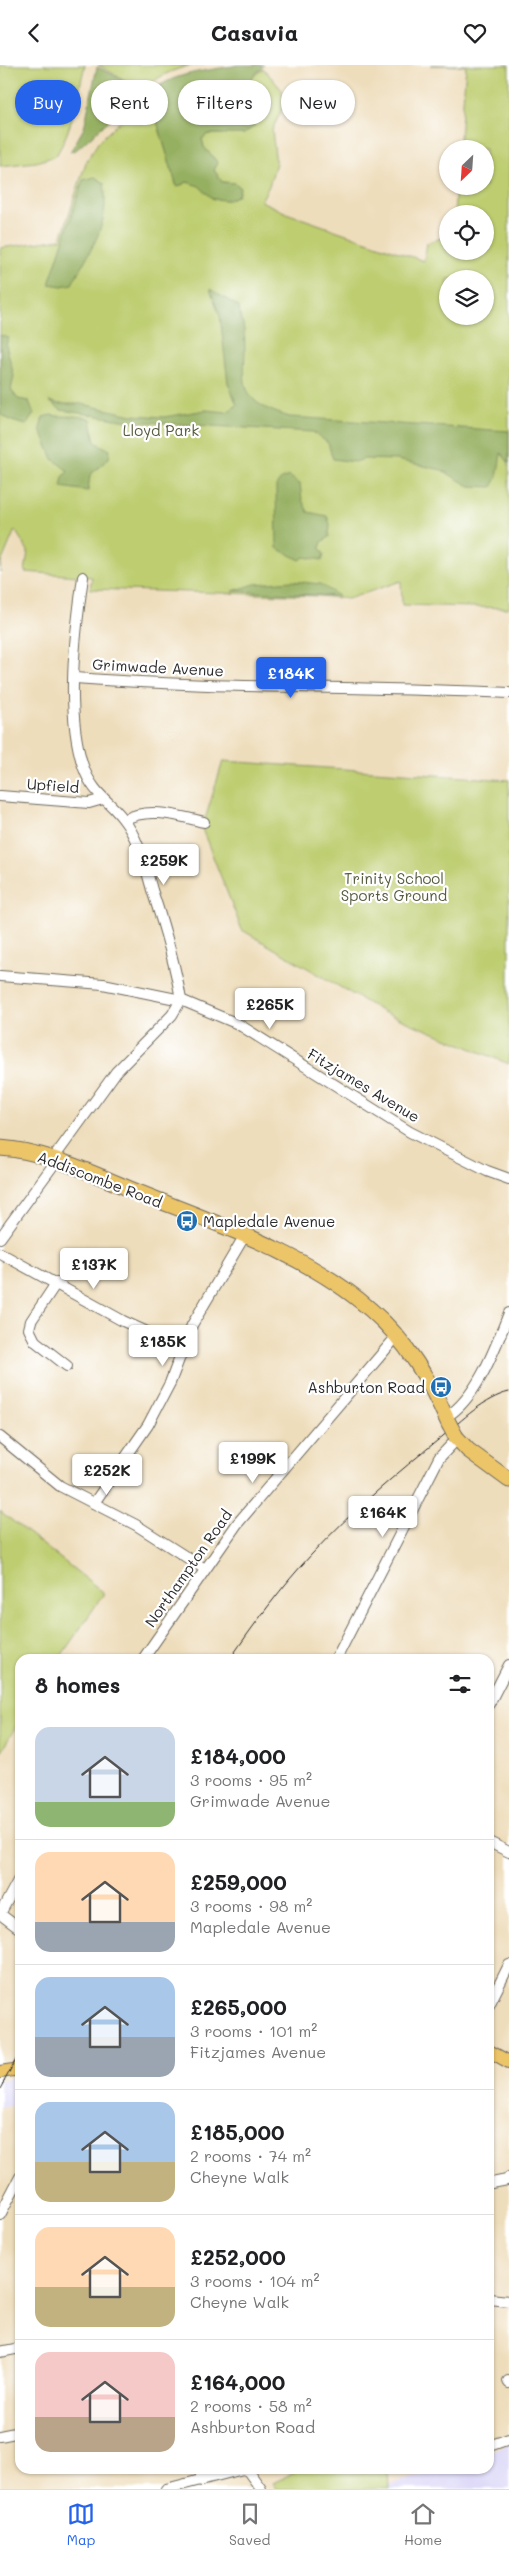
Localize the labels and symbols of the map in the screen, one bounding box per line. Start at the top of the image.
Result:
north arrow [439,140,494,195]
park label: Lloyd Park [123,420,199,440]
street label: Grimwade Avenue [92,654,224,680]
pin: £184K [256,657,326,699]
street label: Upfield [26,773,80,797]
pin: £259K [129,843,199,886]
park label: Trinity School Sports Ground [341,868,447,905]
pin: £265K [235,987,305,1030]
street label: Fitzjames Avenue [304,1044,424,1126]
street label: Addiscombe Road [35,1146,165,1212]
bus stop icon: Mapledale Avenue [175,1209,199,1233]
place label: Mapledale Avenue [203,1211,335,1231]
pin: £137K [59,1247,129,1290]
pin: £185K [128,1325,198,1367]
bus stop icon: Ashburton Road [429,1375,453,1399]
place label: Ashburton Road [308,1377,425,1397]
pin: £199K [218,1441,288,1484]
pin: £252K [72,1453,142,1496]
pin: £164K [348,1495,418,1538]
street label: Northampton Road [140,1505,236,1631]

